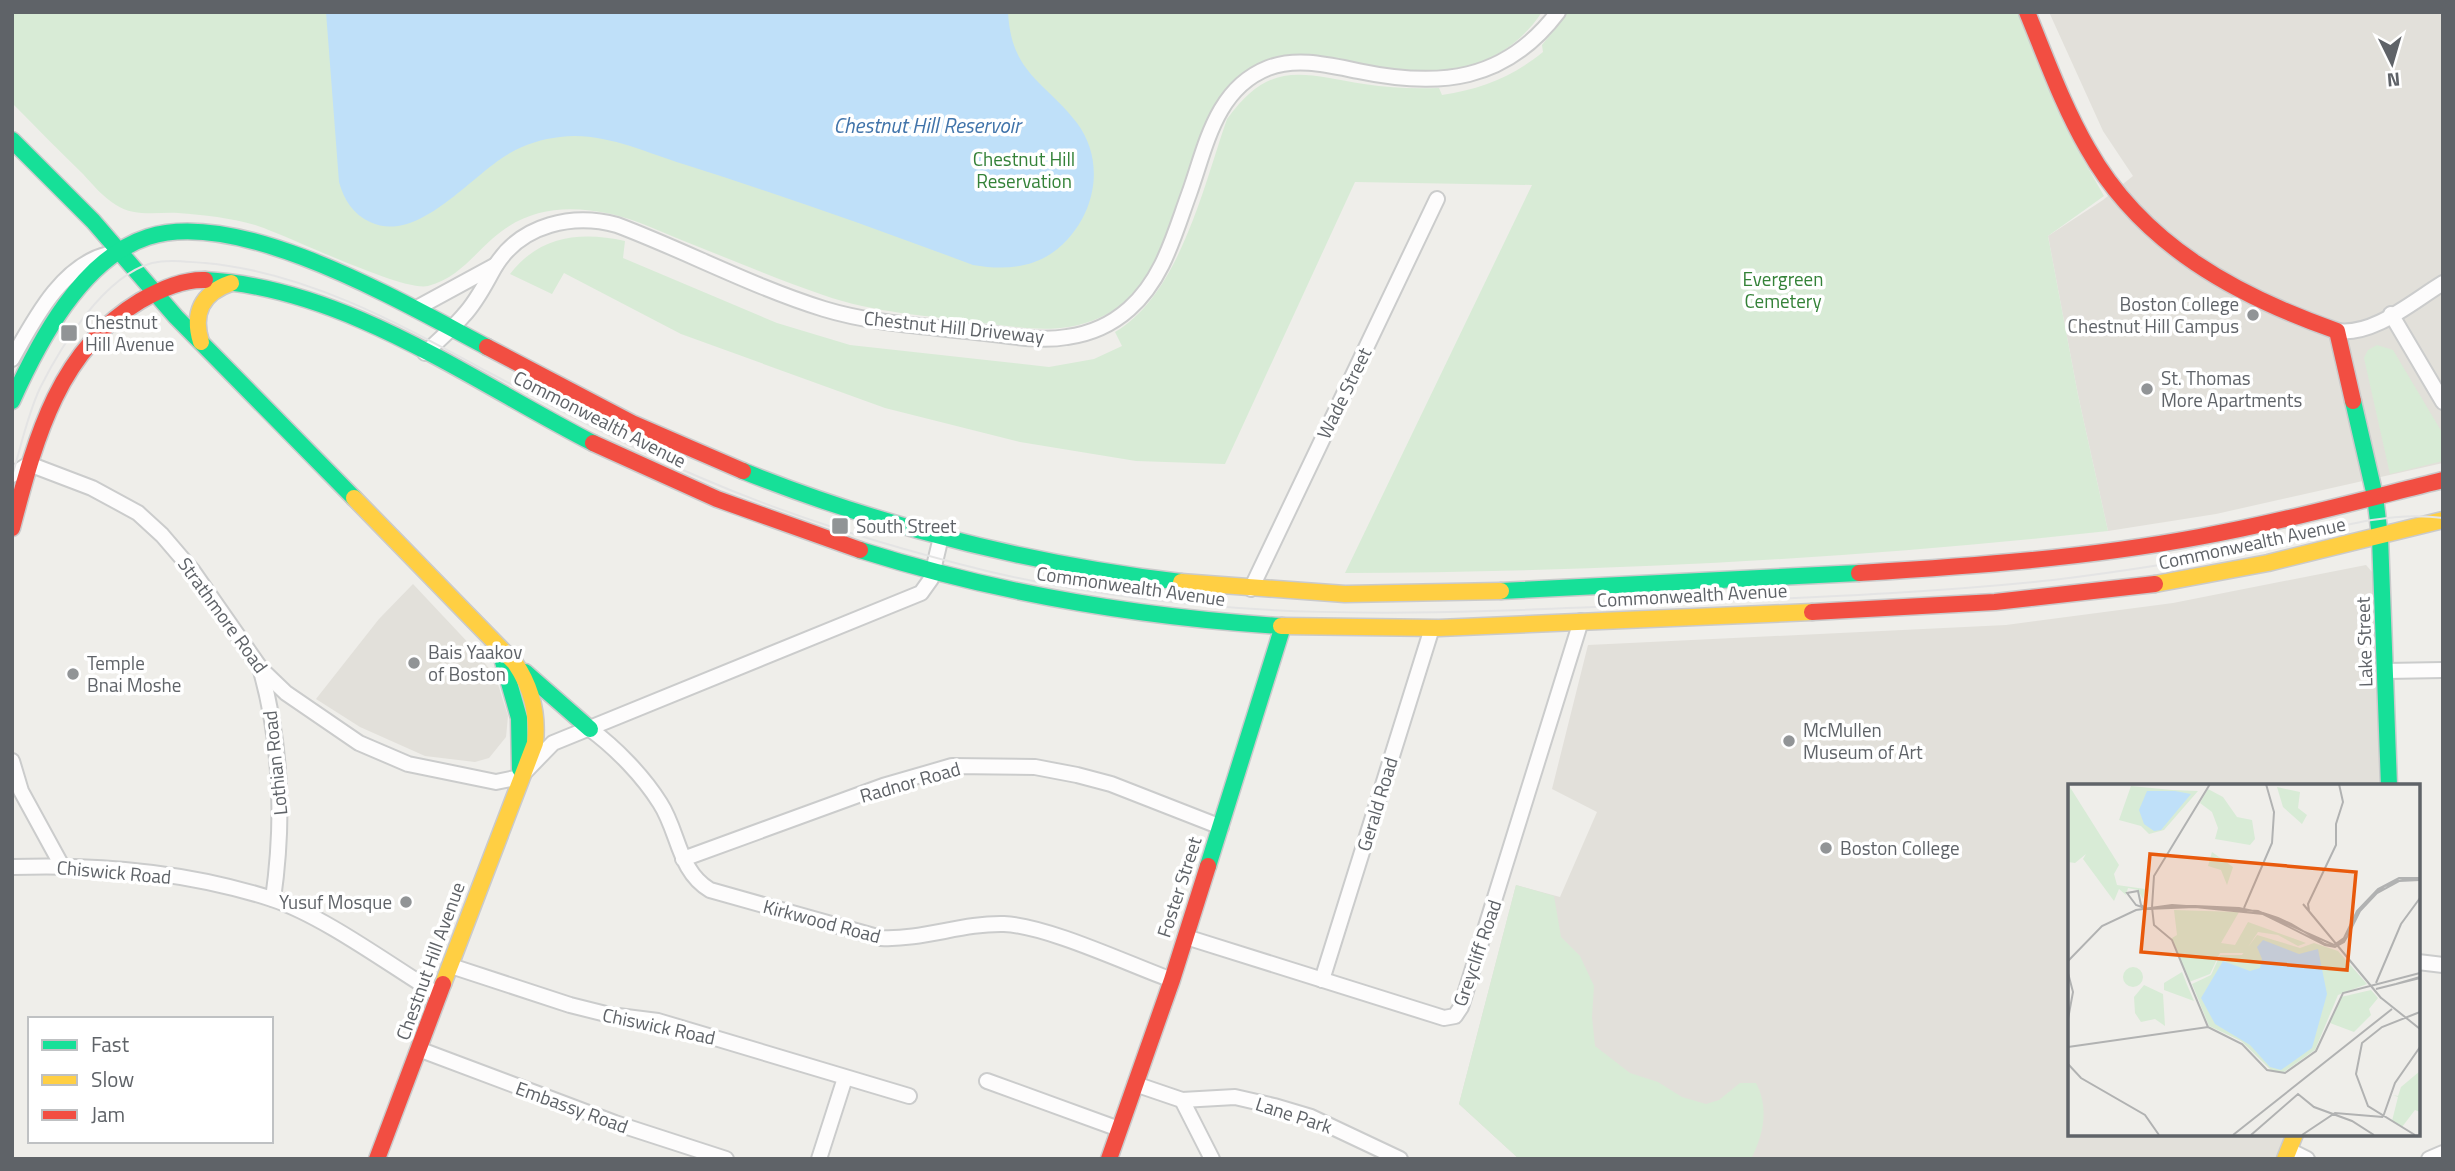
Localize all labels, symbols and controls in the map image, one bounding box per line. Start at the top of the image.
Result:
north arrow [2357,28,2427,98]
text: N [2386,65,2401,95]
water label: Chestnut Hill Reservoir [833,109,1023,141]
park label: Chestnut Hill Reservation [973,144,1075,195]
park label: Evergreen Cemetery [1743,264,1823,315]
place label: Boston College Chestnut Hill Campus [2068,289,2239,340]
street label: Chestnut Hill Driveway [862,303,1046,350]
place label: Chestnut Hill Avenue [85,307,174,358]
marker: Boston College Chestnut Hill Campus [2245,307,2261,323]
marker: Chestnut Hill Avenue [59,323,79,343]
street label: Wade Street [1309,342,1378,444]
street label: Commonwealth Avenue [509,362,692,475]
place label: St. Thomas More Apartments [2161,363,2302,414]
marker: St. Thomas More Apartments [2139,381,2155,397]
street label: Commonwealth Avenue [2156,509,2348,576]
place label: South Street [856,511,957,540]
marker: South Street [830,516,850,536]
street label: Strathmore Road [171,551,275,679]
street label: Commonwealth Avenue [1035,558,1227,613]
street label: Commonwealth Avenue [1596,575,1788,614]
street label: Lake Street [2347,596,2380,688]
place label: Bais Yaakov of Boston [428,637,522,688]
place label: Temple Bnai Moshe [87,648,181,699]
marker: Bais Yaakov of Boston [406,655,422,671]
marker: Temple Bnai Moshe [65,666,81,682]
street label: Lothian Road [255,709,294,817]
place label: McMullen Museum of Art [1803,715,1923,766]
marker: McMullen Museum of Art [1781,733,1797,749]
street label: Radnor Road [856,753,964,810]
street label: Gerald Road [1348,753,1405,855]
inset map [2068,784,2420,1136]
street label: Foster Street [1149,832,1209,941]
place label: Boston College [1840,833,1960,862]
marker: Boston College [1818,840,1834,856]
street label: Chiswick Road [56,852,172,891]
street label: Chestnut Hill Avenue [387,878,472,1044]
place label: Yusuf Mosque [279,887,392,916]
street label: Kirkwood Road [760,891,884,950]
marker: Yusuf Mosque [398,894,414,910]
street label: Greycliff Road [1445,896,1508,1010]
street label: Chiswick Road [600,999,718,1052]
legend [28,1017,273,1143]
text: Fast [91,1028,130,1060]
text: Slow [91,1063,134,1095]
street label: Embassy Road [512,1073,633,1140]
street label: Lane Park [1252,1089,1336,1141]
text: Jam [91,1098,125,1130]

